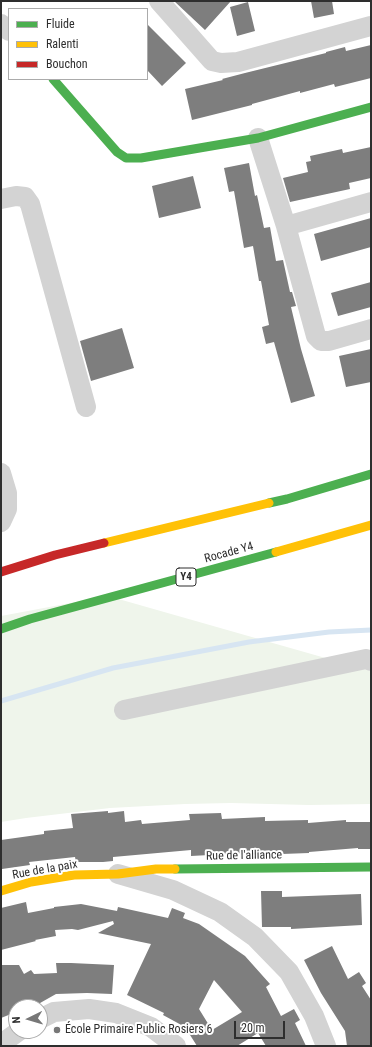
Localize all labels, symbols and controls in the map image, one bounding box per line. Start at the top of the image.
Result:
legend [8,8,148,80]
text: Fluide [46,17,75,31]
text: Ralenti [46,37,79,51]
text: Bouchon [46,57,88,71]
street label: Rocade Y4 [203,540,255,566]
road number: Y4 [176,568,196,586]
street label: Rue de l'alliance [206,848,282,864]
street label: Rue de la paix [11,857,79,883]
north arrow [8,999,48,1039]
scale bar [236,1013,287,1039]
text: N [10,1016,23,1024]
text: 20 m [241,1021,265,1035]
place label: École Primaire Public Rosiers 6 [65,1023,212,1037]
marker: École Primaire Public Rosiers 6 [52,1025,62,1035]

